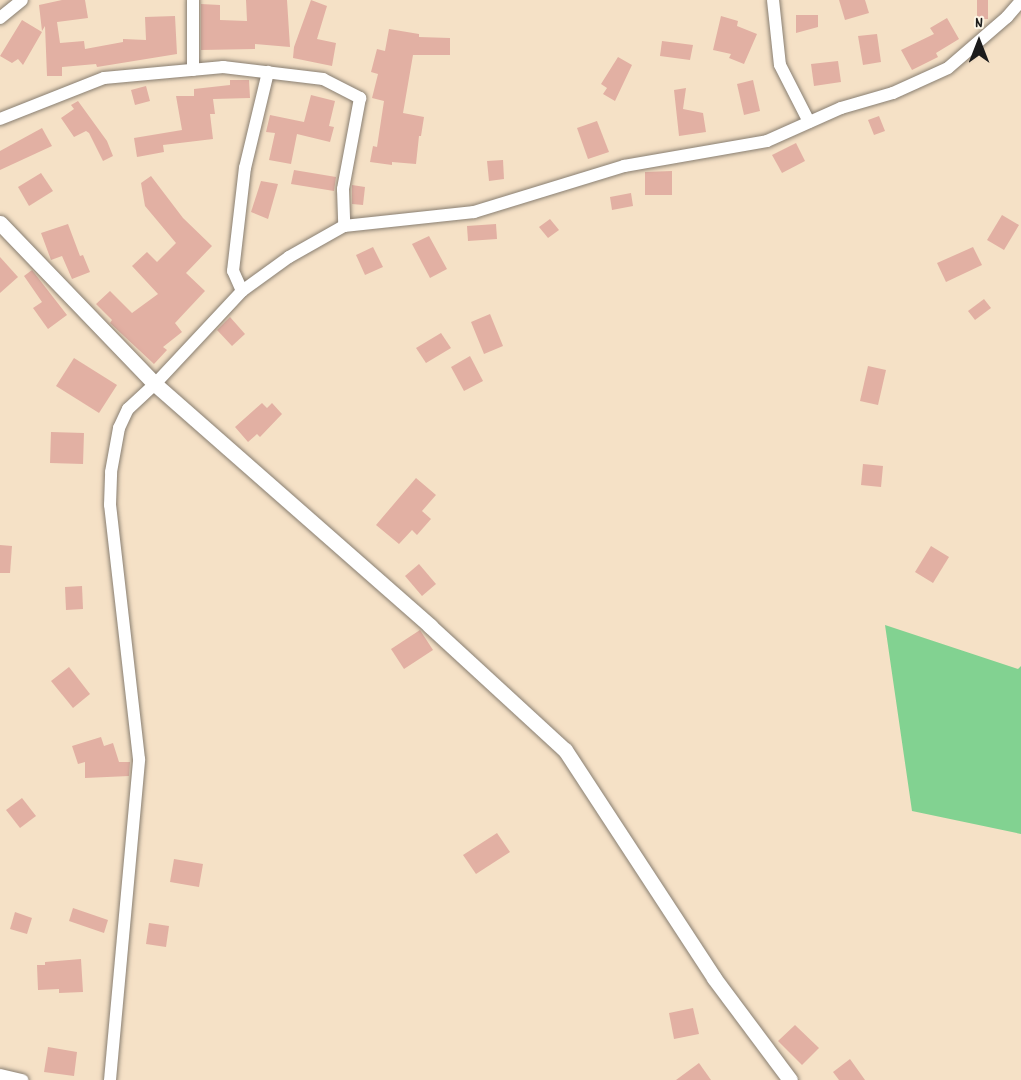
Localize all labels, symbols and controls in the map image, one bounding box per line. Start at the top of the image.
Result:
north arrow [949,12,1009,72]
text: N [975,12,983,35]

